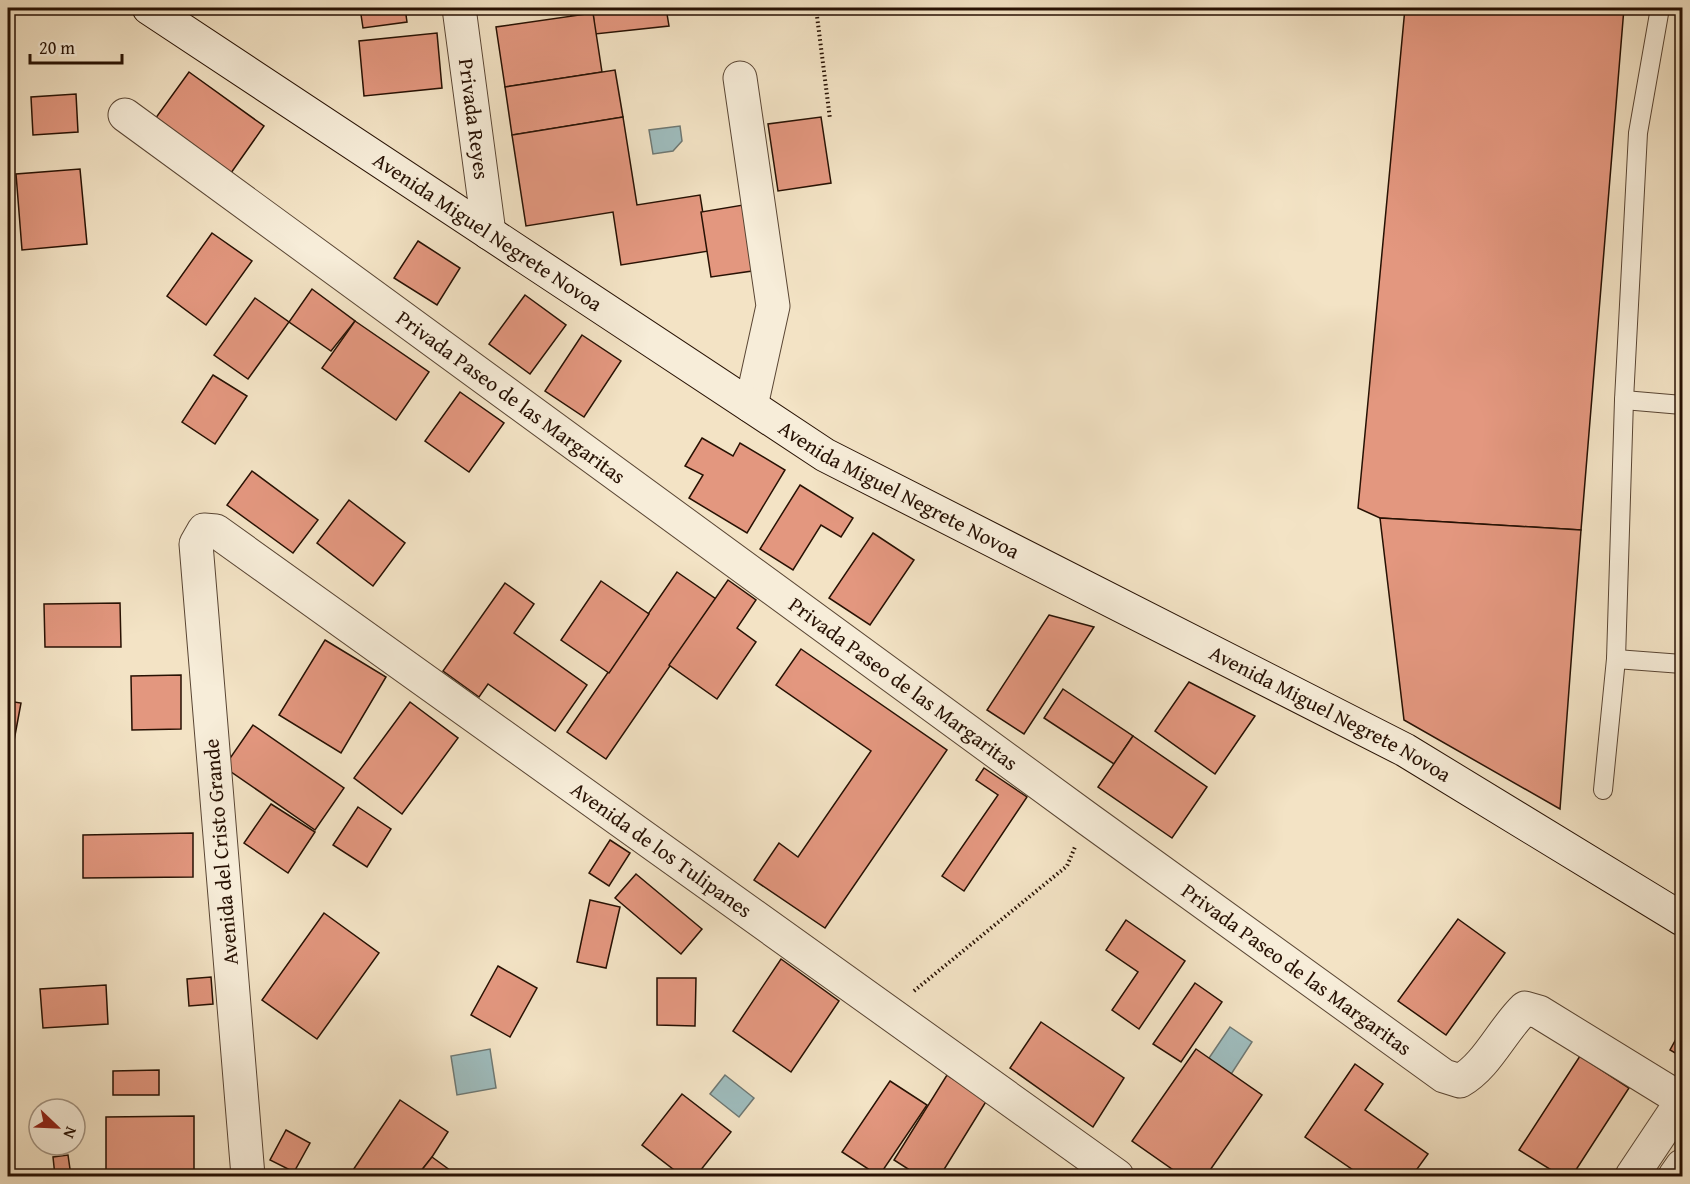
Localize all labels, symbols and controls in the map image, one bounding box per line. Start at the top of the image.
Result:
scale bar [30,27,122,65]
text: 20 m [39,34,75,61]
street label: Privada Reyes [451,57,498,181]
street label: Avenida Miguel Negrete Novoa [367,144,609,319]
street label: Privada Paseo de las Margaritas [390,302,632,491]
street label: Avenida Miguel Negrete Novoa [772,412,1025,566]
street label: Privada Paseo de las Margaritas [782,589,1025,778]
street label: Avenida Miguel Negrete Novoa [1204,637,1457,790]
street label: Avenida del Cristo Grande [195,737,246,967]
street label: Avenida de los Tulipanes [565,774,759,925]
street label: Privada Paseo de las Margaritas [1175,875,1418,1063]
north arrow [27,1097,87,1157]
text: N [58,1123,84,1143]

